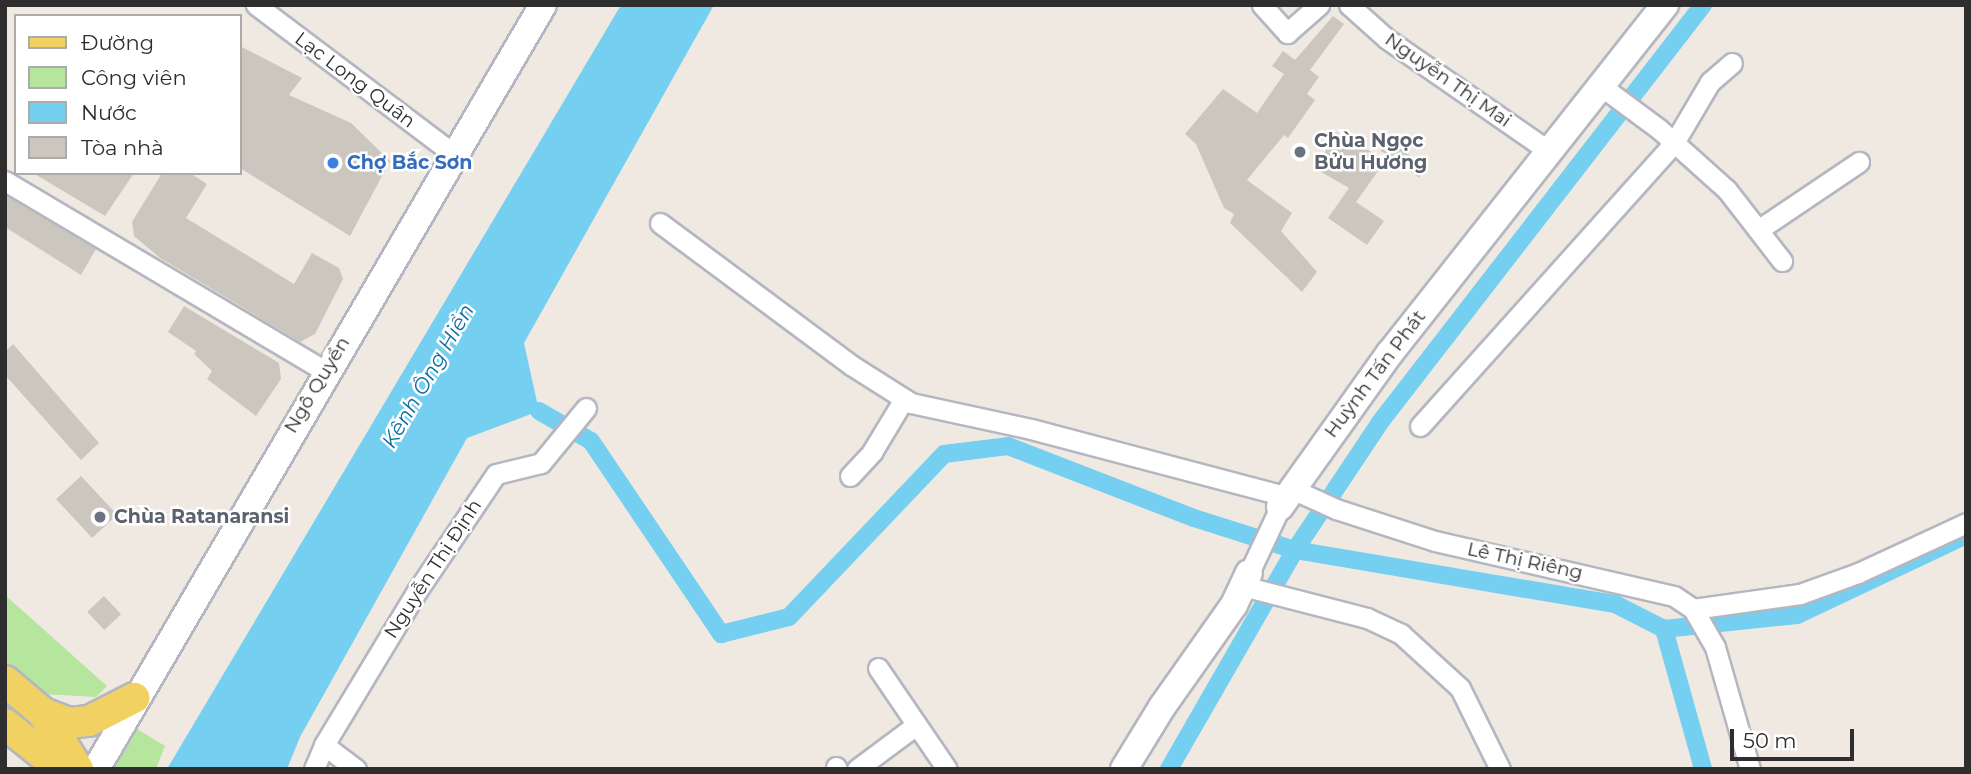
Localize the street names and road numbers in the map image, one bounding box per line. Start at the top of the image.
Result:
street label: Lạc Long Quân [290,27,420,133]
street label: Nguyễn Thị Mai [1381,28,1515,132]
street label: Huỳnh Tấn Phát [1320,306,1430,442]
street label: Ngô Quyền [279,333,355,437]
street label: Nguyễn Thị Định [380,495,486,643]
street label: Lê Thị Riêng [1465,538,1585,584]

